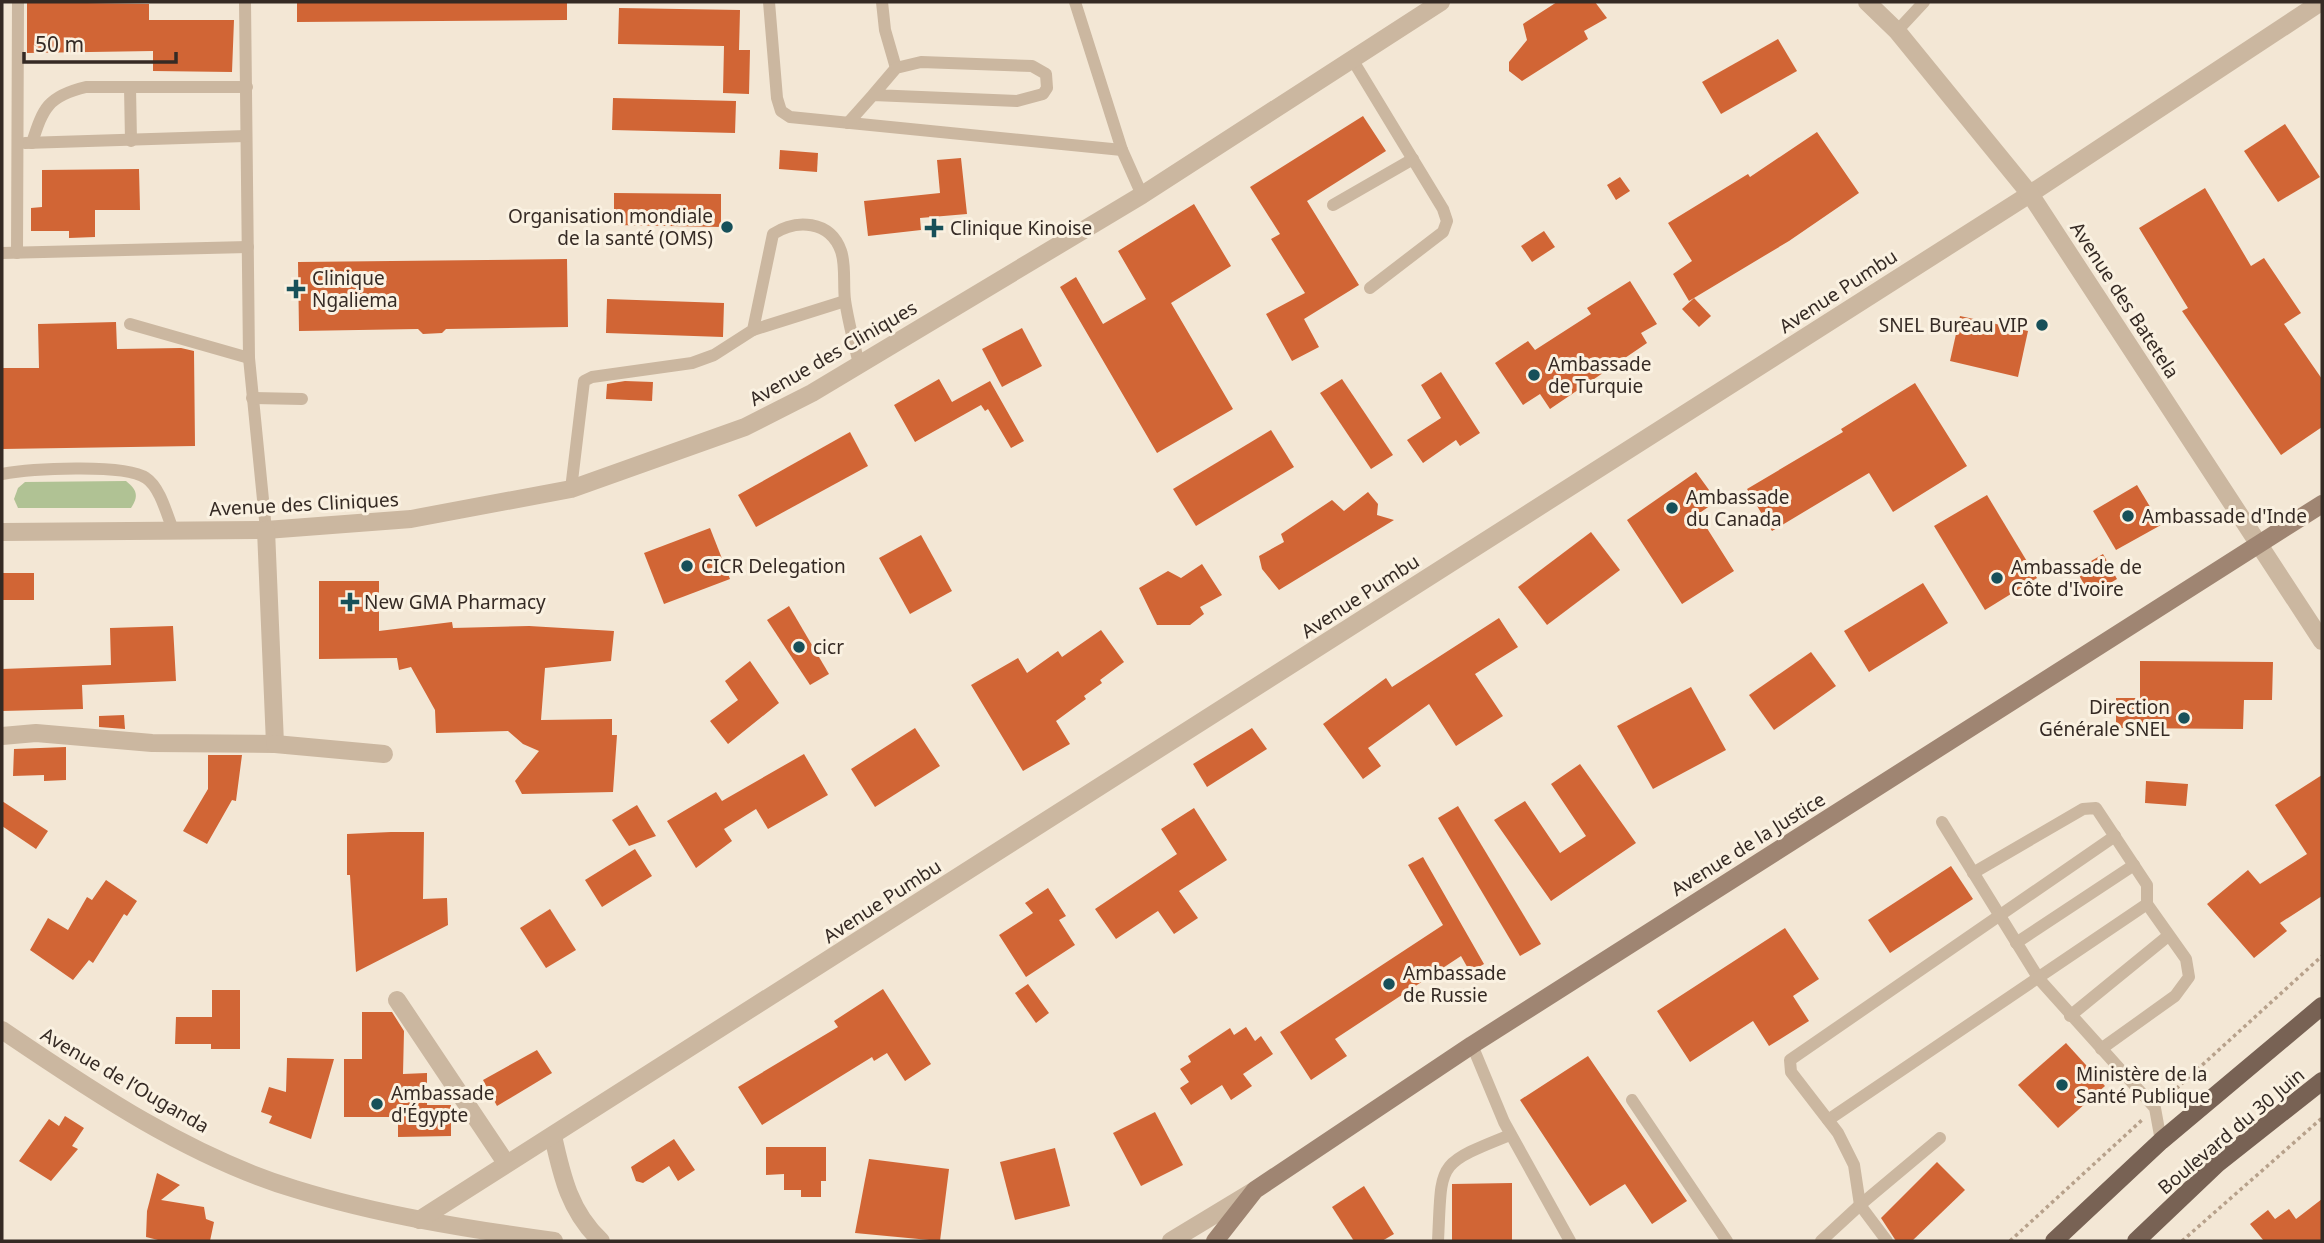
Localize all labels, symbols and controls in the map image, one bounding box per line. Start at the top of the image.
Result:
scale bar [24,21,177,65]
text: 50 m [35,30,84,58]
place label: Organisation mondiale de la santé (OMS) [508,203,713,251]
place label: Clinique Kinoise [950,215,1092,241]
street label: Avenue des Batetela [2065,217,2185,383]
marker: Clinique Kinoise [924,218,944,238]
marker: Organisation mondiale de la santé (OMS) [719,219,735,235]
street label: Avenue Pumbu [1774,243,1902,339]
place label: Clinique Ngaliema [312,265,398,313]
marker: Clinique Ngaliema [286,279,306,299]
street label: Avenue des Cliniques [744,294,922,412]
place label: SNEL Bureau VIP [1879,312,2028,338]
marker: SNEL Bureau VIP [2034,317,2050,333]
place label: Ambassade de Turquie [1548,351,1652,399]
marker: Ambassade de Turquie [1526,367,1542,383]
place label: Ambassade du Canada [1686,484,1790,532]
street label: Avenue des Cliniques [209,486,399,522]
marker: Ambassade du Canada [1664,500,1680,516]
place label: Ambassade d'Inde [2142,503,2307,529]
marker: Ambassade d'Inde [2120,508,2136,524]
street label: Avenue Pumbu [1296,548,1424,644]
place label: CICR Delegation [701,553,846,579]
place label: Ambassade de Côte d'Ivoire [2011,554,2142,602]
marker: CICR Delegation [679,558,695,574]
marker: Ambassade de Côte d'Ivoire [1989,570,2005,586]
place label: New GMA Pharmacy [364,589,546,615]
marker: New GMA Pharmacy [342,594,358,610]
place label: cicr [813,634,844,660]
marker: cicr [791,639,807,655]
place label: Direction Générale SNEL [2039,694,2170,742]
marker: Direction Générale SNEL [2176,710,2192,726]
street label: Avenue de la Justice [1666,786,1830,902]
street label: Avenue Pumbu [818,853,946,949]
place label: Ambassade de Russie [1403,960,1507,1008]
marker: Ambassade de Russie [1381,976,1397,992]
street label: Avenue de l’Ouganda [36,1021,214,1139]
place label: Ministère de la Santé Publique [2076,1061,2210,1109]
street label: Boulevard du 30 Juin [2152,1062,2310,1200]
marker: Ministère de la Santé Publique [2054,1077,2070,1093]
place label: Ambassade d'Égypte [391,1080,495,1128]
marker: Ambassade d'Égypte [369,1096,385,1112]

